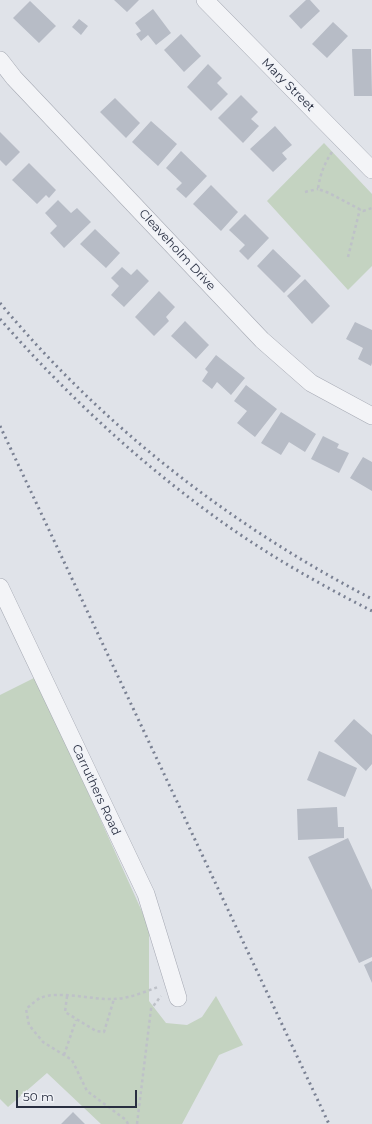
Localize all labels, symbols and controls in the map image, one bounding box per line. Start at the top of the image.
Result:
street label: Mary Street [258,55,318,115]
street label: Cleaveholm Drive [136,207,218,293]
street label: Carruthers Road [69,742,123,838]
scale bar [18,1082,139,1108]
text: 50 m [23,1089,54,1104]

